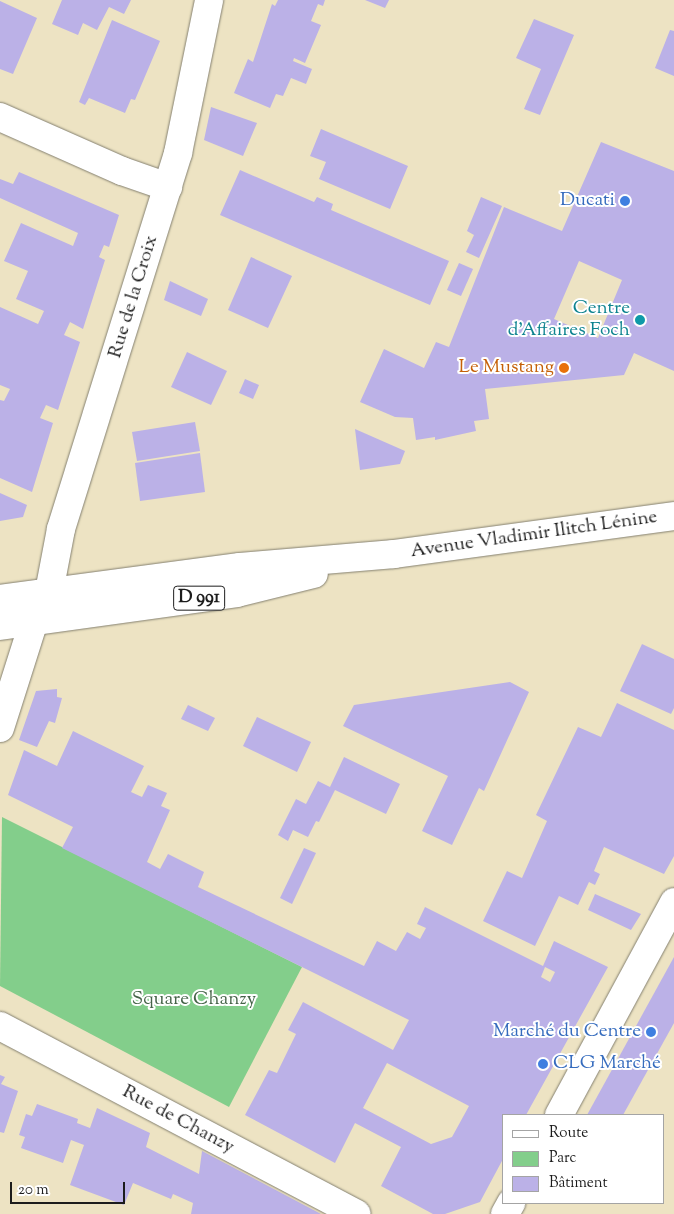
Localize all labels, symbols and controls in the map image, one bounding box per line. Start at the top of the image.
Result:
place label: Ducati [560,190,615,212]
marker: Ducati [619,195,631,207]
street label: Rue de la Croix [105,233,163,361]
place label: Centre d'Affaires Foch [508,298,630,342]
marker: Centre d'Affaires Foch [634,314,646,326]
place label: Le Mustang [458,357,554,379]
marker: Le Mustang [558,362,570,374]
street label: Avenue Vladimir Ilitch Lénine [409,506,659,564]
road number: D 991 [173,582,225,614]
park label: Square Chanzy [132,989,256,1011]
place label: Marché du Centre [493,1021,641,1043]
marker: Marché du Centre [645,1026,657,1038]
place label: CLG Marché [553,1053,661,1075]
marker: CLG Marché [537,1058,549,1070]
street label: Rue de Chanzy [118,1081,238,1159]
legend [502,1114,664,1204]
text: Route [549,1123,588,1144]
text: Parc [549,1148,576,1169]
scale bar [12,1172,128,1204]
text: Bâtiment [549,1173,608,1194]
text: 20 m [18,1180,49,1201]

